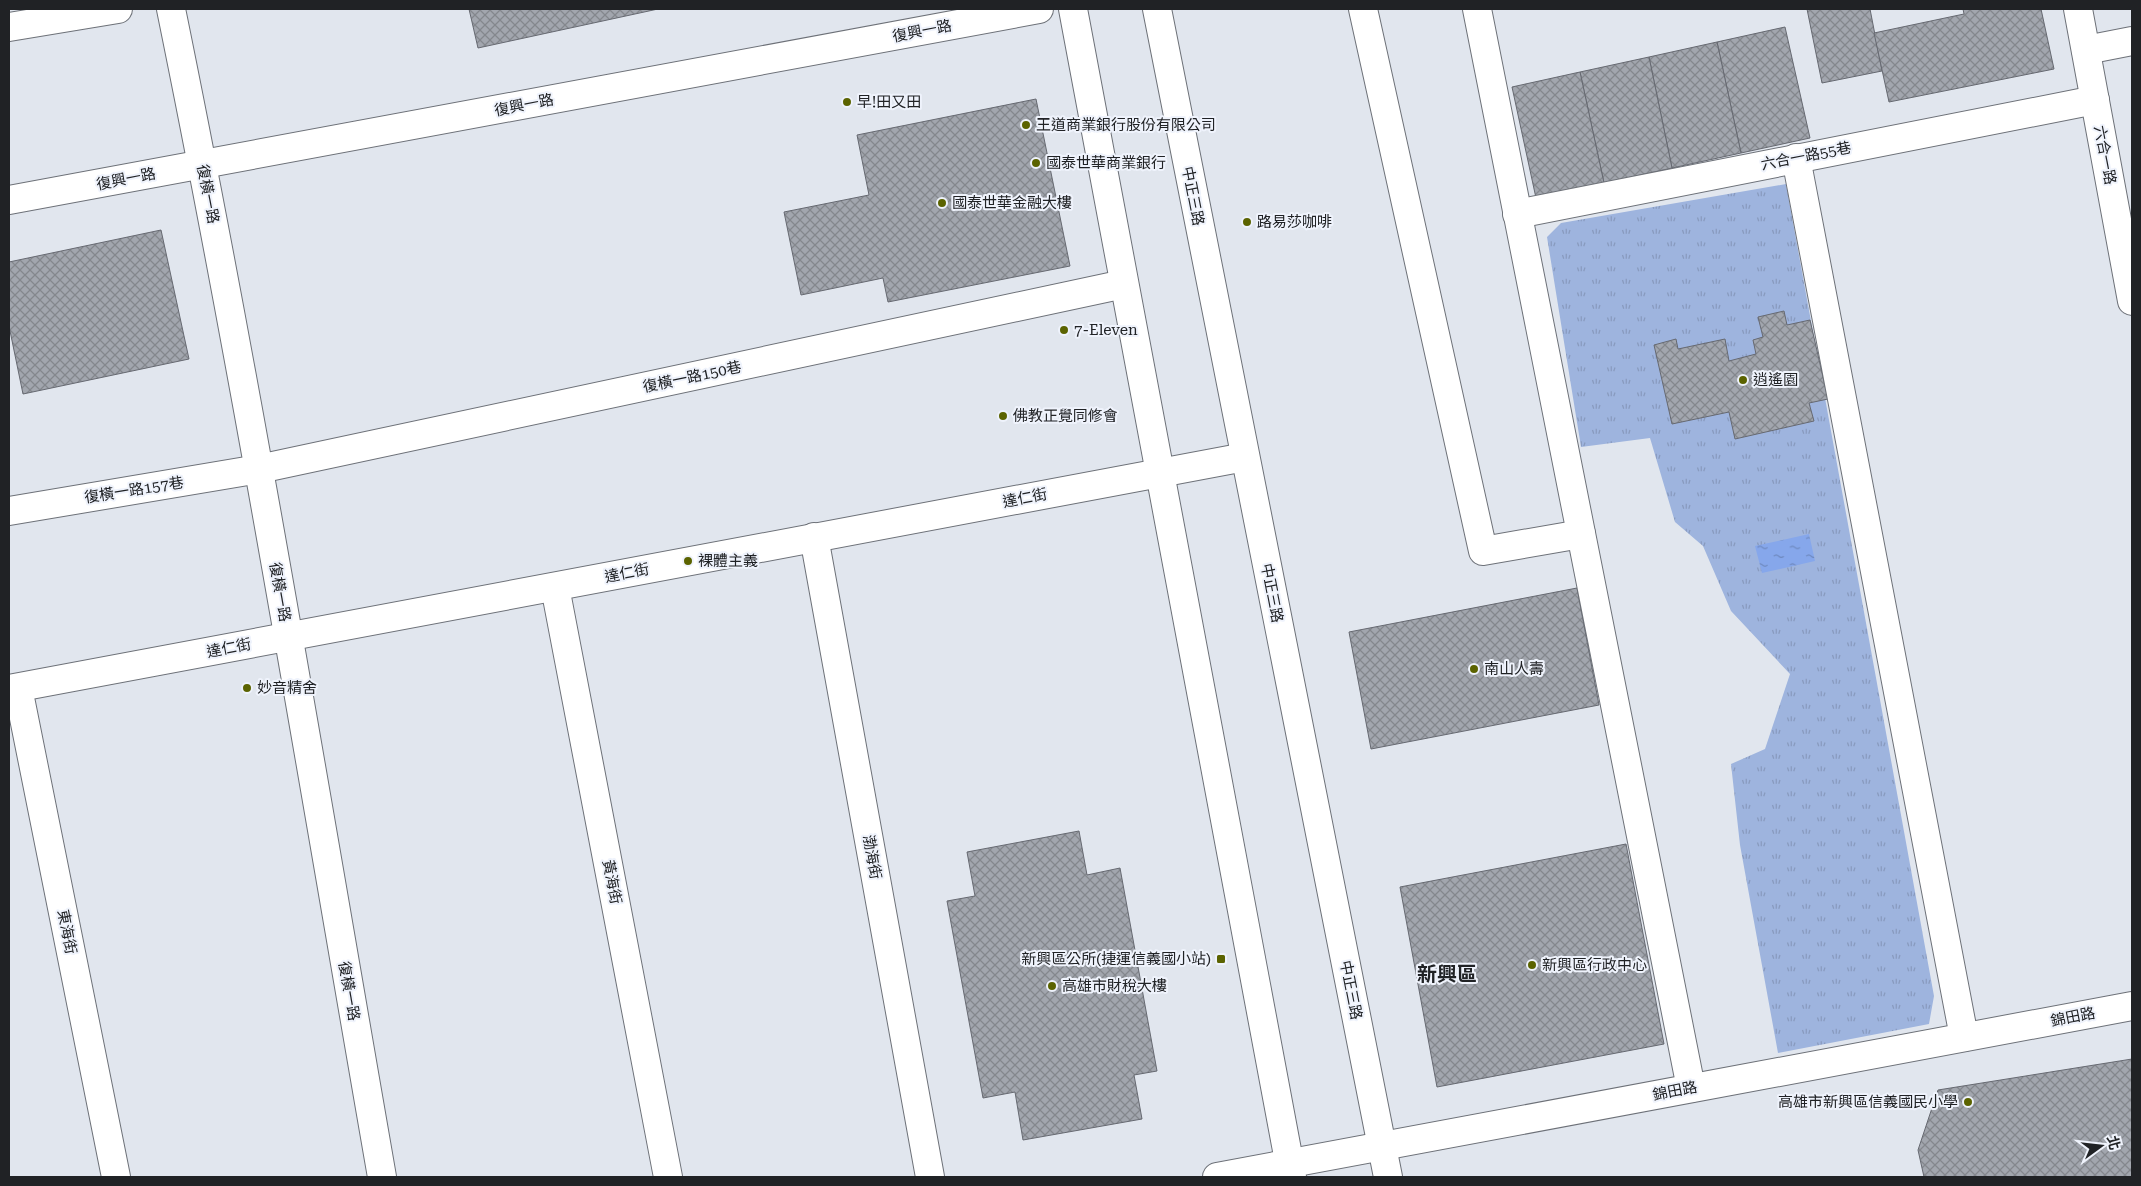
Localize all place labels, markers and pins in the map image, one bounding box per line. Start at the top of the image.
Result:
place label: 早!田又田 [857,93,921,111]
marker: 早!田又田 [841,96,853,108]
place label: 王道商業銀行股份有限公司 [1036,116,1216,134]
marker: 王道商業銀行股份有限公司 [1020,119,1032,131]
place label: 國泰世華商業銀行 [1046,154,1166,172]
marker: 國泰世華商業銀行 [1030,157,1042,169]
place label: 國泰世華金融大樓 [952,194,1072,212]
marker: 國泰世華金融大樓 [936,197,948,209]
place label: 路易莎咖啡 [1257,213,1332,231]
marker: 路易莎咖啡 [1241,216,1253,228]
place label: 7-Eleven [1074,321,1138,339]
marker: 7-Eleven [1058,324,1070,336]
place label: 逍遙園 [1753,371,1798,389]
marker: 逍遙園 [1737,374,1749,386]
place label: 佛教正覺同修會 [1013,407,1118,425]
marker: 佛教正覺同修會 [997,410,1009,422]
place label: 裸體主義 [698,552,758,570]
marker: 裸體主義 [682,555,694,567]
place label: 南山人壽 [1484,660,1544,678]
marker: 南山人壽 [1468,663,1480,675]
place label: 妙音精舍 [257,679,317,697]
marker: 妙音精舍 [241,682,253,694]
place label: 新興區公所(捷運信義國小站) [1021,950,1211,968]
marker: 新興區公所(捷運信義國小站) [1215,953,1227,965]
place label: 新興區行政中心 [1542,956,1647,974]
marker: 新興區行政中心 [1526,959,1538,971]
place label: 高雄市財稅大樓 [1062,977,1167,995]
marker: 高雄市財稅大樓 [1046,980,1058,992]
place label: 高雄市新興區信義國民小學 [1778,1093,1958,1111]
marker: 高雄市新興區信義國民小學 [1962,1096,1974,1108]

